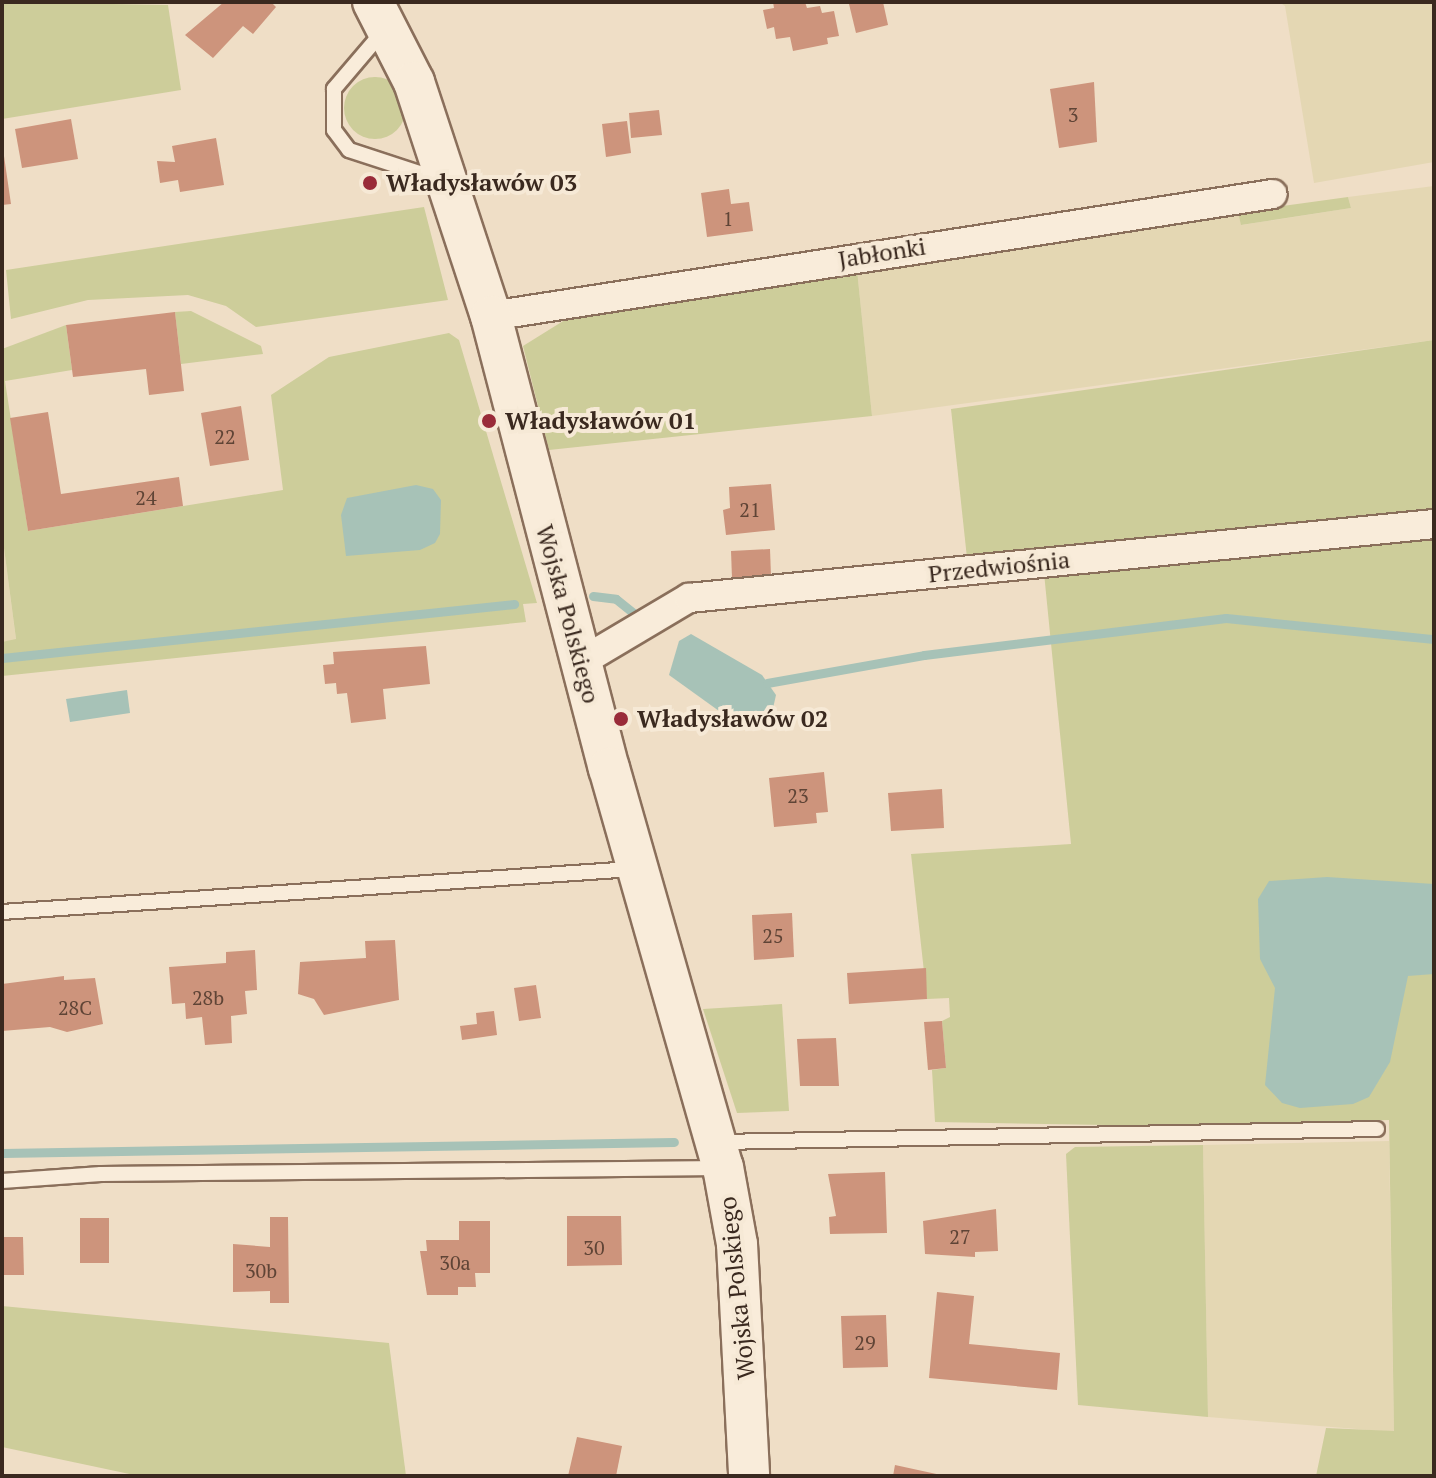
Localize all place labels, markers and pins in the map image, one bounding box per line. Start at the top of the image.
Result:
place label: Władysławów 03 [386,169,577,197]
marker: Władysławów 03 [361,174,379,192]
place label: Władysławów 01 [505,407,696,435]
marker: Władysławów 01 [480,412,498,430]
place label: Władysławów 02 [637,705,828,733]
marker: Władysławów 02 [612,710,630,728]

